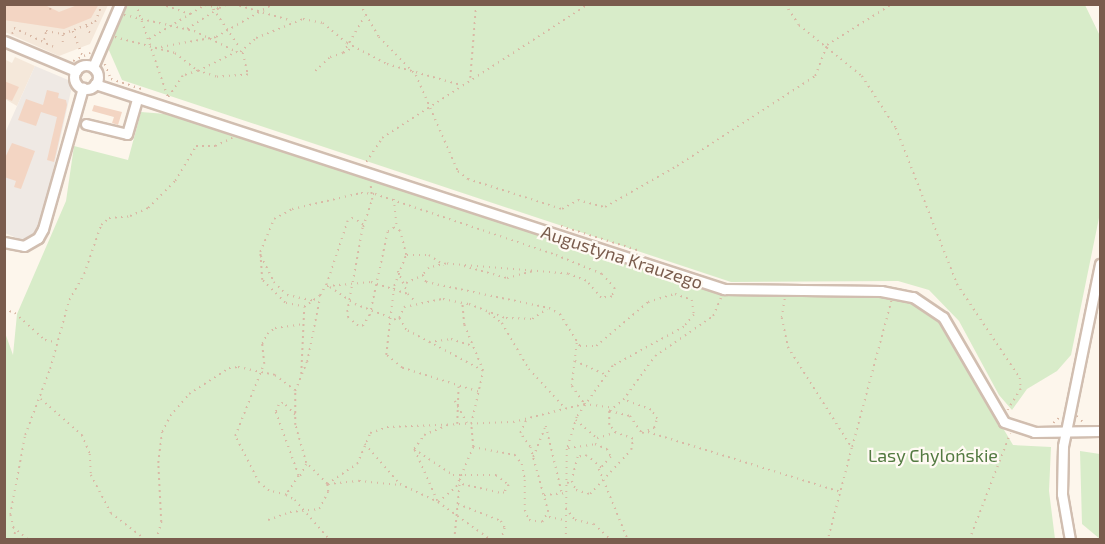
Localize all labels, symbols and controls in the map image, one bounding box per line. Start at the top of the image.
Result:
street label: Augustyna Krauzego [538,221,706,293]
park label: Lasy Chylońskie [868,444,998,466]

